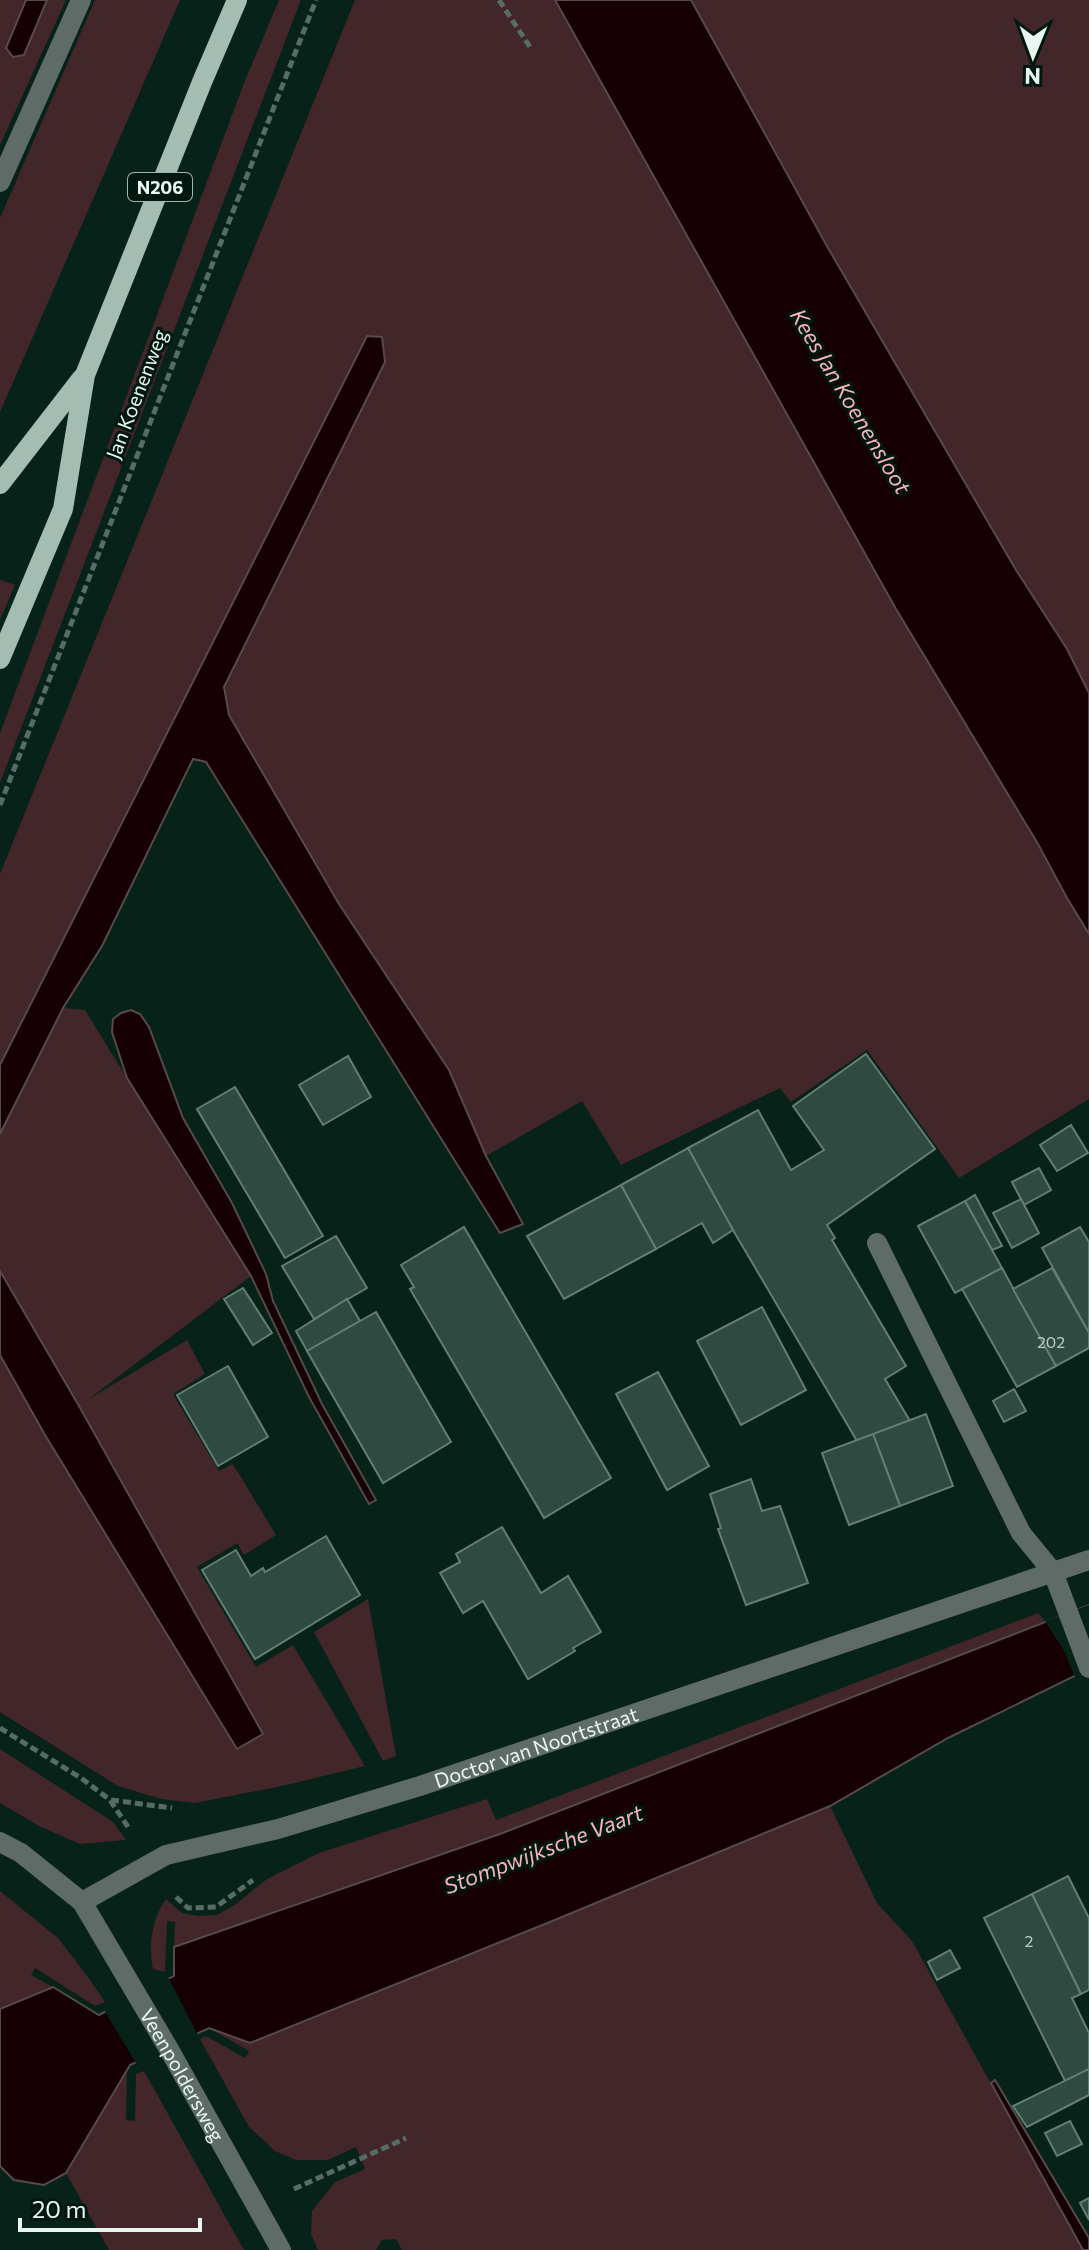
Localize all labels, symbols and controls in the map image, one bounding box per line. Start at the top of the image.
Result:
north arrow [993,16,1073,96]
text: N [1024,63,1041,90]
road number: N206 [128,173,192,201]
water label: Kees Jan Koenensloot [785,303,918,499]
street label: Jan Koenenweg [100,326,172,462]
house number: 202 [1037,1332,1065,1351]
street label: Doctor van Noortstraat [431,1701,641,1792]
water label: Stompwijksche Vaart [440,1798,647,1899]
house number: 2 [1025,1931,1034,1950]
street label: Veenpoldersweg [135,2004,230,2146]
scale bar [20,2182,200,2232]
text: 20 m [32,2194,86,2223]

